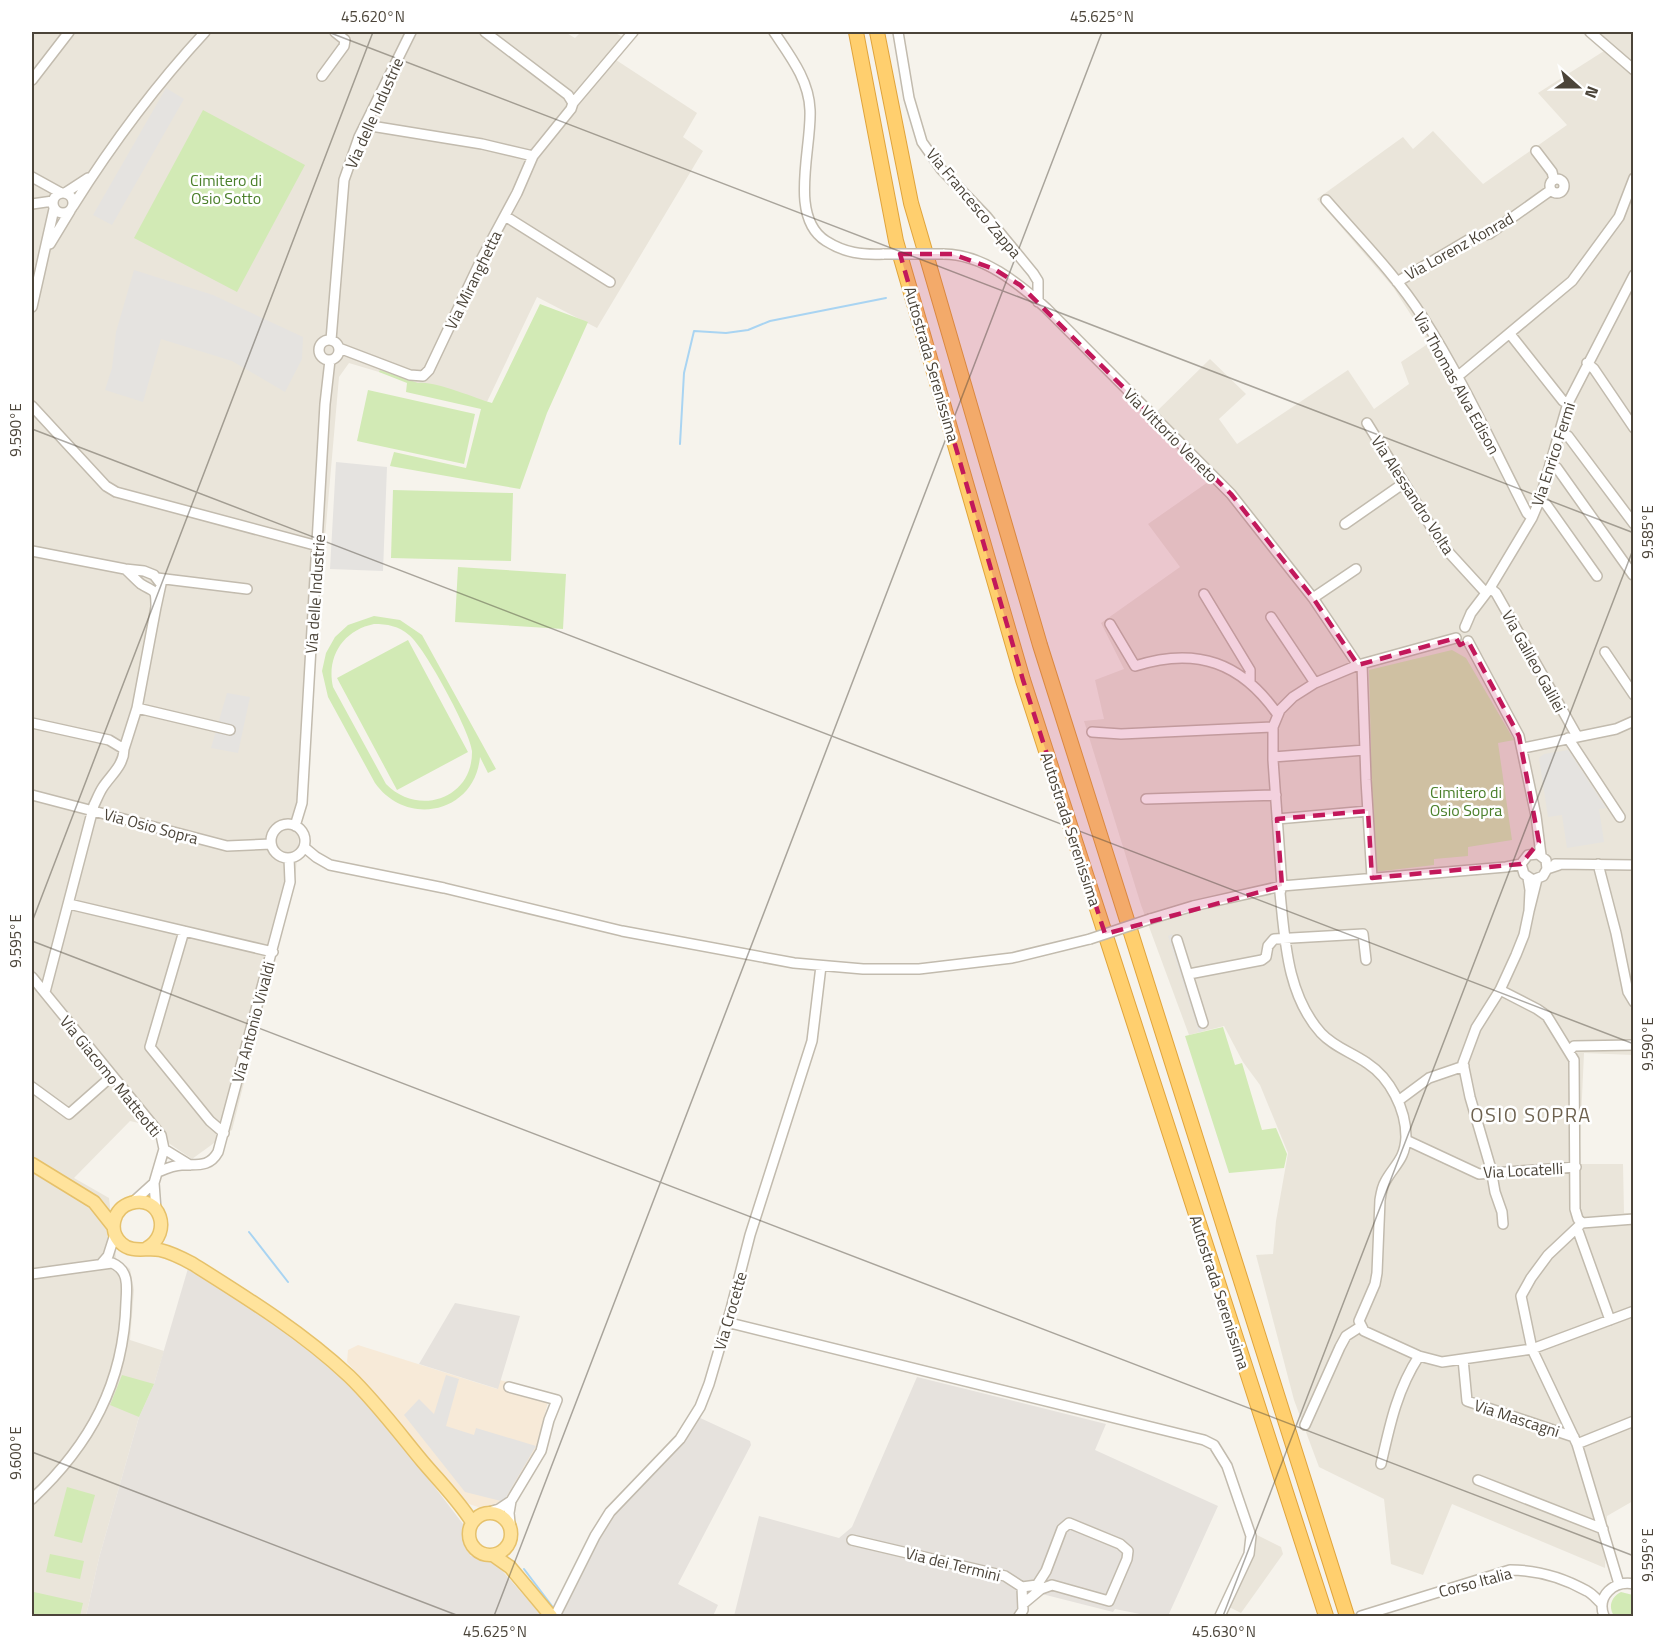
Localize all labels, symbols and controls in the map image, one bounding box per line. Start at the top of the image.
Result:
text: 45.620°N [341,5,405,28]
text: 45.625°N [1070,5,1134,28]
street label: Via delle Industrie [339,54,409,172]
north arrow [1548,57,1608,117]
text: N [1579,83,1605,102]
street label: Via Francesco Zappa [921,143,1027,263]
park label: Cimitero di Osio Sotto [190,168,262,210]
street label: Via Lorenz Konrad [1400,206,1518,286]
street label: Via Miranghetta [439,226,507,334]
street label: Autostrada Serenissima [898,283,966,445]
street label: Via Thomas Alva Edison [1408,307,1506,459]
street label: Via Vittorio Veneto [1118,382,1224,488]
street label: Via Enrico Fermi [1525,399,1581,509]
text: 9.590°E [4,403,27,457]
street label: Via Alessandro Volta [1365,431,1461,559]
text: 9.585°E [1636,505,1659,559]
street label: Via delle Industrie [299,534,331,654]
street label: Via Galileo Galilei [1496,606,1572,716]
street label: Autostrada Serenissima [1035,749,1107,909]
park label: Cimitero di Osio Sopra [1430,780,1502,822]
street label: Via Osio Sopra [101,802,201,850]
text: 9.595°E [4,914,27,968]
street label: Via Antonio Vivaldi [225,959,281,1085]
street label: Via Giacomo Matteotti [54,1010,168,1142]
text: 9.590°E [1636,1017,1659,1071]
district label: OSIO SOPRA [1470,1099,1592,1130]
street label: Via Locatelli [1482,1156,1564,1184]
street label: Autostrada Serenissima [1184,1212,1256,1372]
street label: Via Crocette [707,1269,753,1353]
street label: Via Mascagni [1471,1393,1563,1443]
text: 9.600°E [4,1426,27,1480]
text: 9.595°E [1636,1528,1659,1582]
street label: Via dei Termini [903,1541,1003,1587]
street label: Corso Italia [1436,1561,1514,1603]
text: 45.625°N [463,1620,527,1643]
text: 45.630°N [1192,1620,1256,1643]

